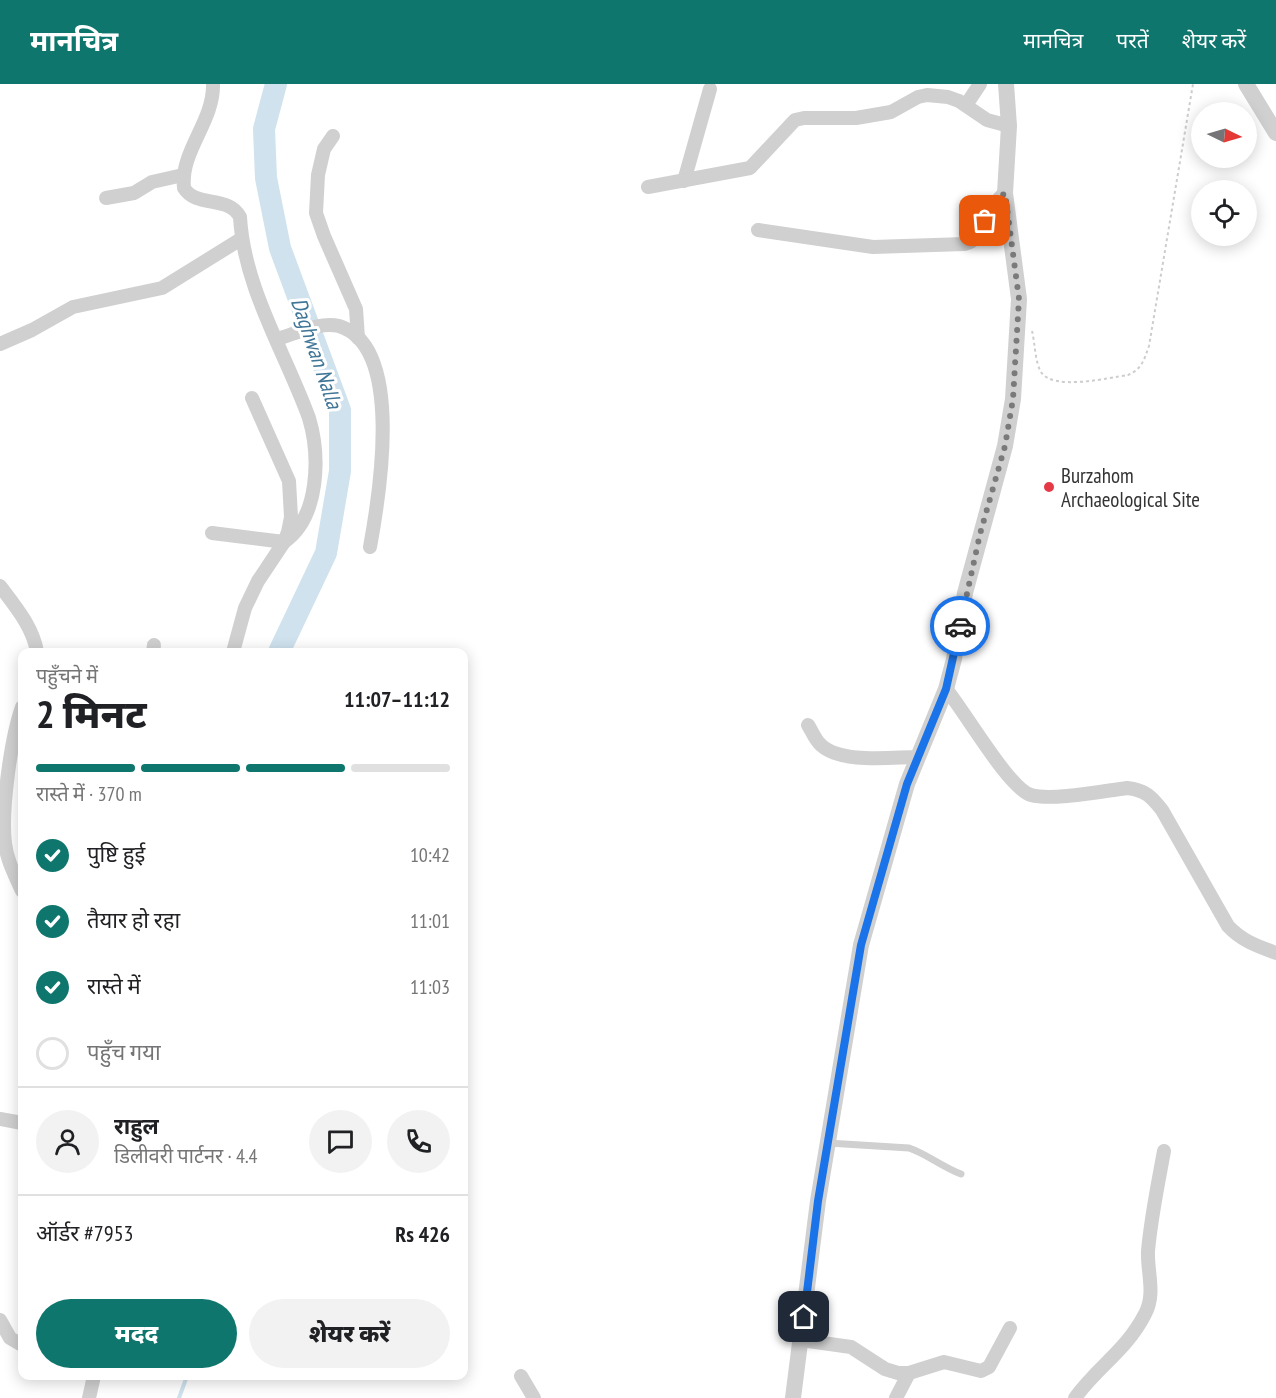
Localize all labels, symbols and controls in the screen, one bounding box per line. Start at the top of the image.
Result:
text: मानचित्र [30,22,118,59]
text: मानचित्र [1023,27,1083,54]
text: परतें [1116,27,1149,54]
text: शेयर करें [1182,27,1246,54]
north arrow [1191,102,1257,168]
map controls [1191,102,1257,246]
button: locate [1191,180,1257,246]
pin [959,195,1010,246]
icon: bag [968,204,1001,237]
water label: Daghwan Nalla [285,294,349,413]
place label: Burzahom Archaeological Site [1061,462,1200,513]
marker: Burzahom Archaeological Site [1042,480,1056,494]
courier [930,596,990,656]
icon: car [944,610,977,643]
text: पहुँचने में [36,663,98,689]
text: 11:07–11:12 [344,685,450,713]
text: 2 मिनट [36,688,147,739]
text: रास्ते में · 370 m [36,781,142,807]
icon: check [36,839,69,872]
text: पुष्टि हुई [87,840,145,868]
text: 10:42 [410,842,450,868]
icon: check [36,905,69,938]
text: तैयार हो रहा [87,906,180,934]
text: 11:01 [410,908,450,934]
icon: check [36,971,69,1004]
text: रास्ते में [87,972,141,1000]
text: 11:03 [410,974,450,1000]
text: पहुँच गया [87,1038,161,1066]
button: person [36,1110,99,1173]
button: chat [309,1110,372,1173]
button: phone [387,1110,450,1173]
text: राहुल [114,1112,159,1140]
text: डिलीवरी पार्टनर · 4.4 [114,1143,258,1169]
text: ऑर्डर #7953 [36,1219,133,1247]
text: Rs 426 [395,1220,450,1248]
pin [778,1291,829,1342]
button: मदद [36,1299,237,1368]
button: शेयर करें [249,1299,450,1368]
icon: home [787,1300,820,1333]

